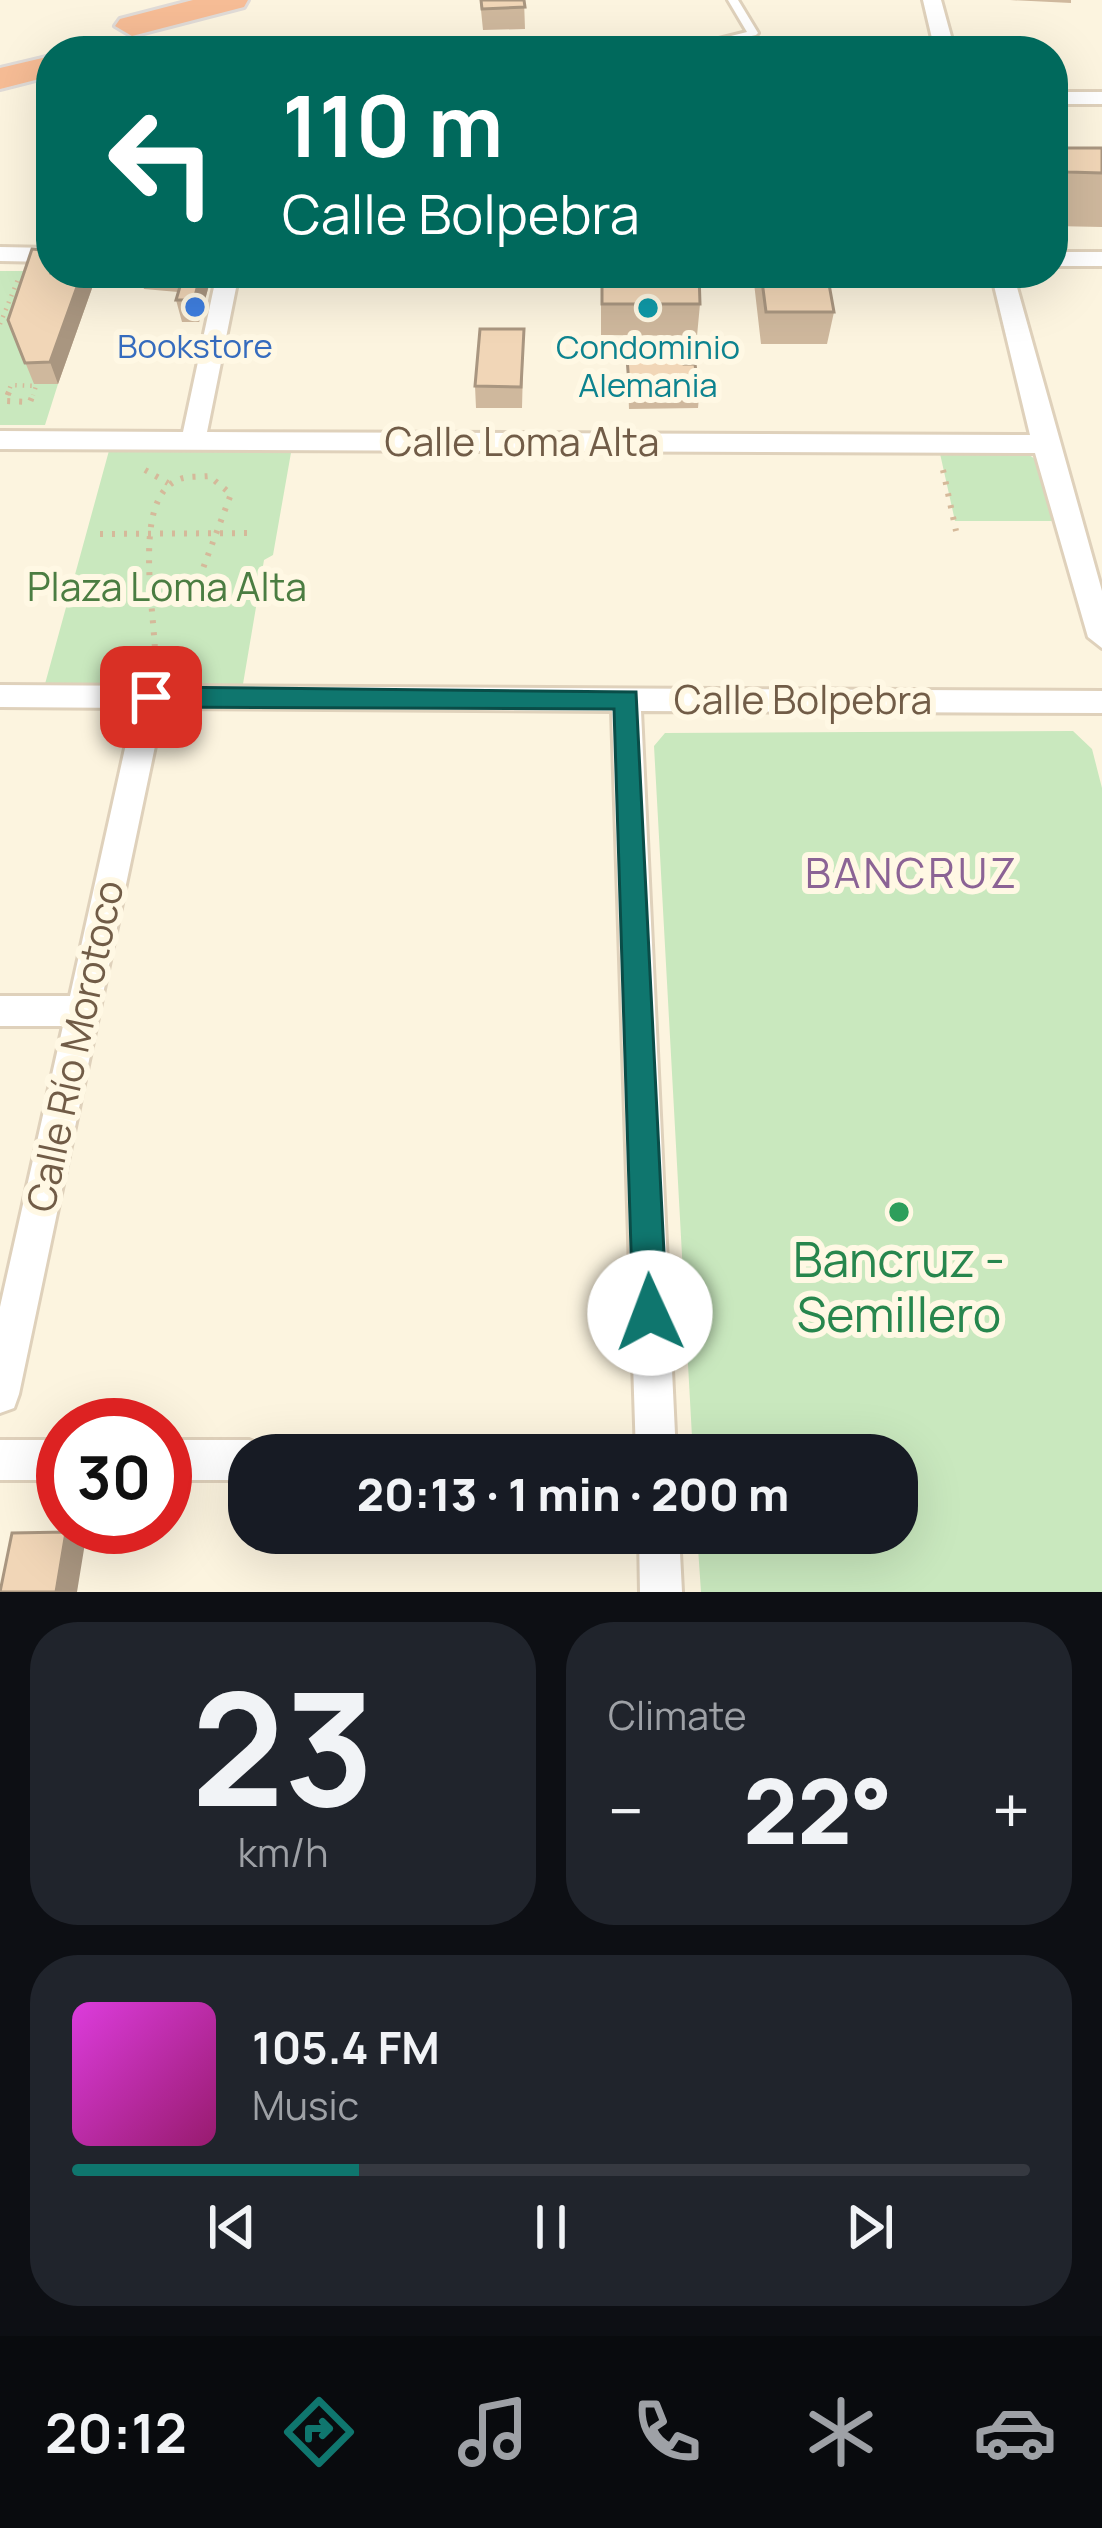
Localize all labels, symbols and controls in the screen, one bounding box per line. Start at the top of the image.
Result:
text: 110 m [282,67,503,182]
icon: left [84,84,240,240]
text: Calle Bolpebra [282,176,640,250]
marker: Bookstore [182,294,208,320]
marker: Condominio Alemania [635,295,661,321]
place label: Bookstore [117,323,273,368]
place label: Condominio Alemania [556,324,740,407]
street label: Calle Loma Alta [385,414,660,468]
park label: Plaza Loma Alta [27,559,307,613]
pin [100,646,202,748]
icon: arrive [118,664,184,730]
street label: Calle Bolpebra [674,672,932,726]
district label: BANCRUZ [805,843,1019,901]
street label: Calle Río Morotoco [13,875,136,1216]
marker: Bancruz - Semillero [886,1199,912,1225]
place label: Bancruz - Semillero [793,1226,1005,1346]
position arrow [587,1250,713,1376]
speed limit sign: 30 [36,1398,192,1554]
text: 20:13 · 1 min · 200 m [357,1463,789,1525]
text: 23 [191,1640,375,1853]
text: Climate [608,1688,747,1742]
text: 22° [743,1748,892,1871]
text: − [608,1765,644,1855]
text: + [992,1765,1030,1855]
text: km/h [238,1825,328,1879]
text: 105.4 FM [252,2016,440,2078]
text: Music [252,2078,359,2132]
icon: previous [199,2194,265,2260]
icon: pause [518,2194,584,2260]
icon: next [837,2194,903,2260]
icon: directions [277,2390,361,2474]
icon: music [451,2390,535,2474]
icon: phone [625,2390,709,2474]
icon: climate [799,2390,883,2474]
icon: car [973,2390,1057,2474]
text: 20:12 [45,2395,187,2469]

